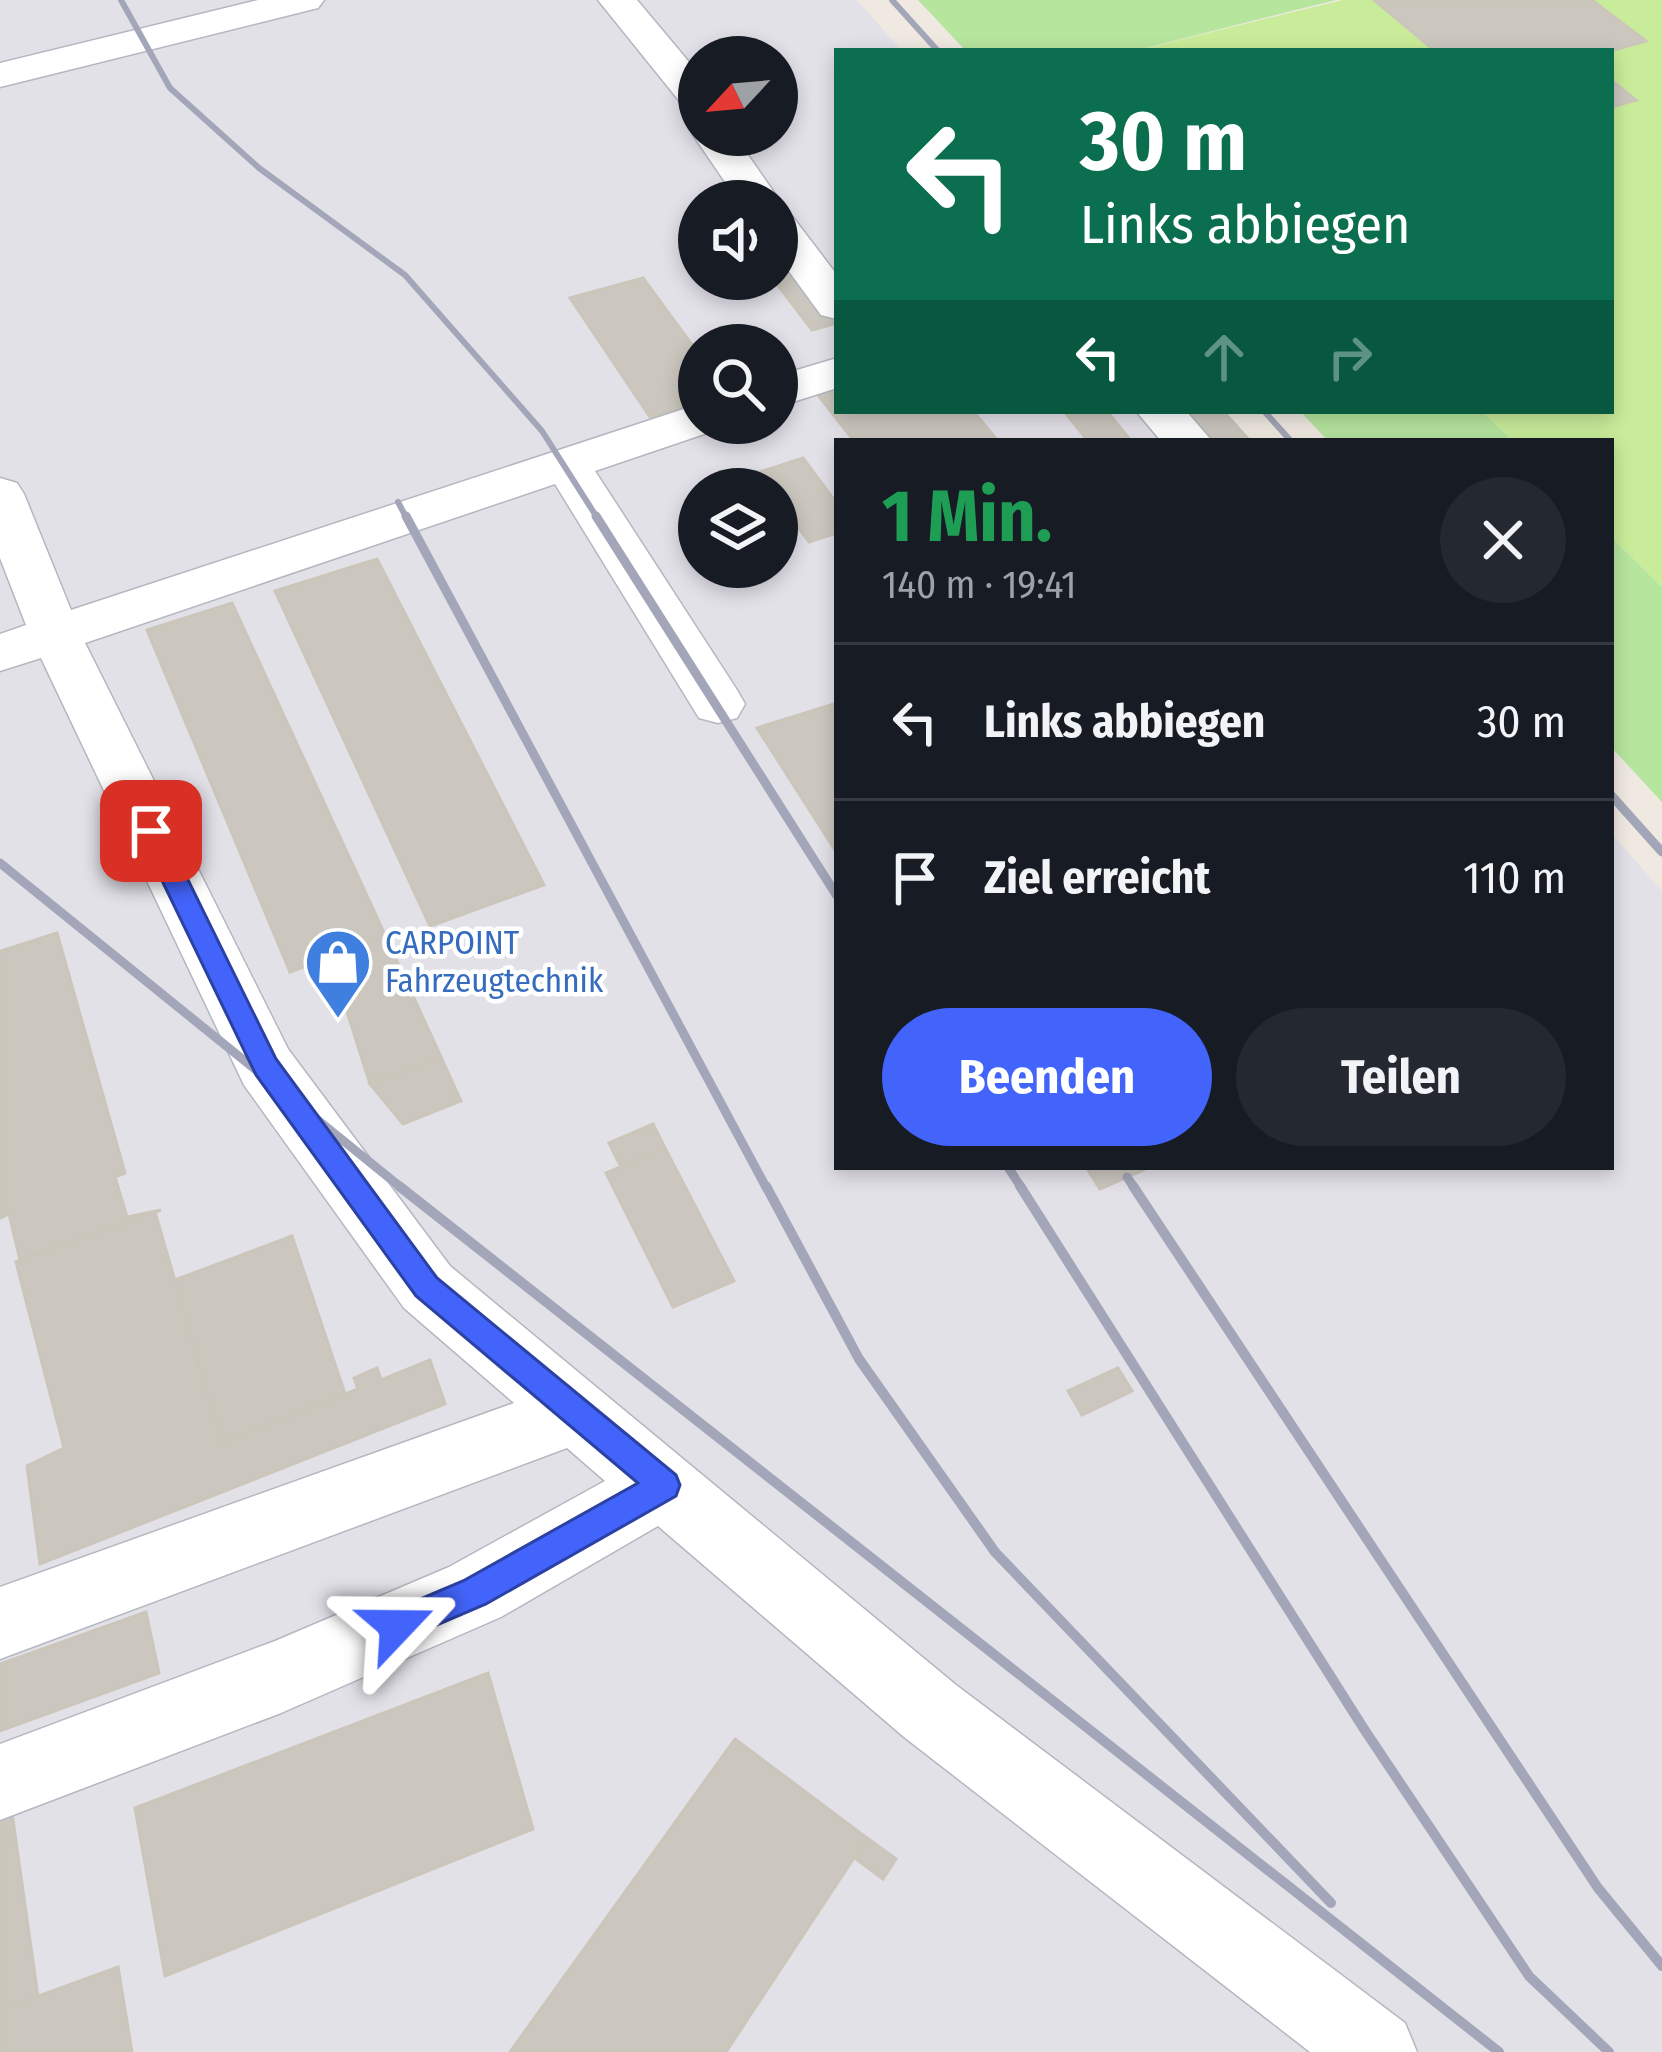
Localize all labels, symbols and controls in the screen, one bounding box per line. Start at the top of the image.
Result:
north arrow [678,36,798,156]
map controls [678,36,798,588]
text: 30 m [1080,91,1247,192]
icon: left [882,96,1038,252]
button: sound [678,180,798,300]
text: Links abbiegen [1080,193,1410,257]
button: search [678,324,798,444]
icon: left [1065,324,1131,390]
icon: ahead [1191,324,1257,390]
icon: right [1317,324,1383,390]
button: layers [678,468,798,588]
text: 1 Min. [882,474,1052,560]
button: close [1440,477,1566,603]
text: 140 m · 19:41 [882,562,1076,608]
icon: left [882,689,948,755]
text: Links abbiegen [984,695,1265,749]
text: 30 m [1477,695,1566,749]
pin [100,780,202,882]
icon: arrive [118,798,184,864]
icon: arrive [882,845,948,911]
text: Ziel erreicht [984,851,1210,905]
text: 110 m [1463,851,1566,905]
place label: CARPOINT Fahrzeugtechnik [385,923,604,1001]
shop icon: CARPOINT Fahrzeugtechnik [303,927,373,1021]
button: Beenden [882,1008,1212,1146]
button: Teilen [1236,1008,1566,1146]
position arrow [334,1563,460,1689]

